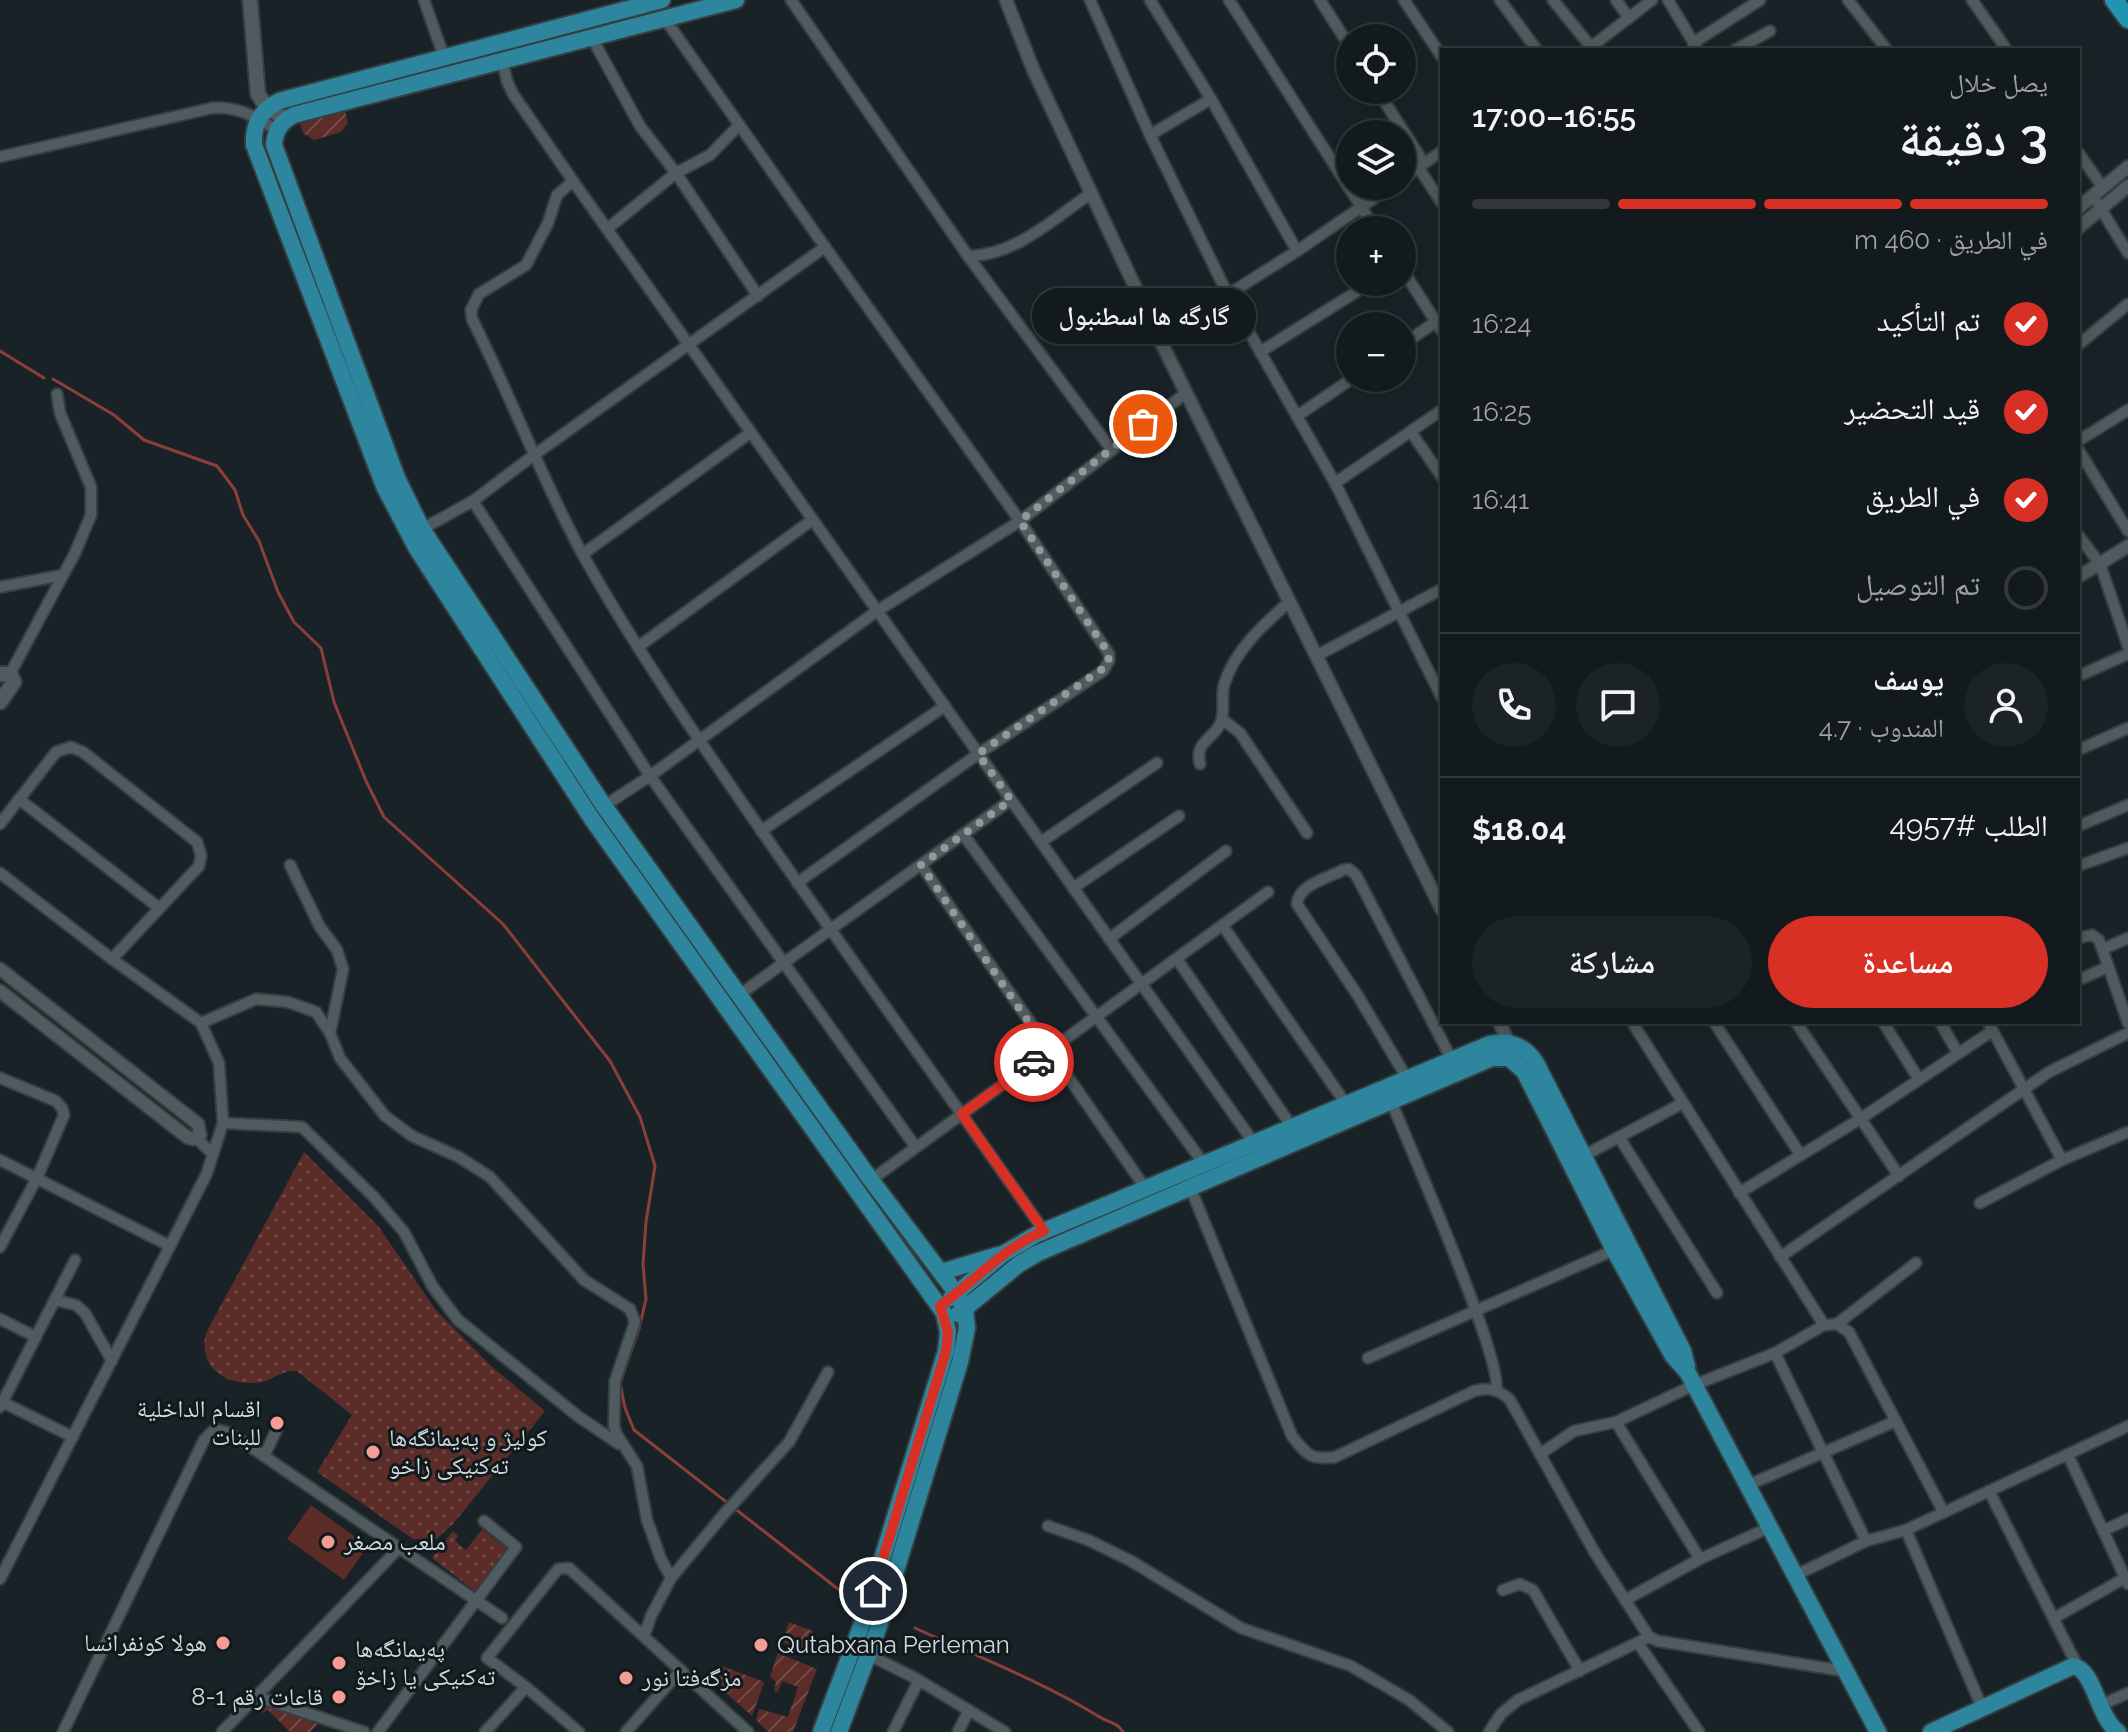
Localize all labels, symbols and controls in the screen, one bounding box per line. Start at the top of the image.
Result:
map controls [1336,24,1416,392]
button: locate [1336,24,1416,104]
text: يصل خلال [1949,68,2048,98]
text: 16:55–17:00 [1472,99,1636,134]
text: 3 دقيقة [1899,107,2048,168]
button: layers [1336,120,1416,200]
button: + [1336,216,1416,296]
text: في الطريق · 460 m [1854,225,2048,255]
callout: گارگه ها اسطنبول [1031,288,1255,344]
text: گارگه ها اسطنبول [1059,301,1229,331]
icon: check [2004,302,2048,346]
text: تم التأكيد [1877,303,1980,338]
text: 16:24 [1472,309,1531,339]
button: − [1336,312,1416,392]
pin [1109,390,1177,458]
icon: check [2004,390,2048,434]
text: قيد التحضير [1844,391,1980,426]
text: 16:25 [1472,397,1531,427]
icon: bag [1121,402,1165,446]
icon: check [2004,478,2048,522]
text: في الطريق [1865,479,1980,514]
text: 16:41 [1472,485,1529,515]
text: تم التوصيل [1856,567,1980,602]
text: يوسف [1873,662,1944,697]
button: phone [1472,663,1556,747]
button: chat [1576,663,1660,747]
button: person [1964,663,2048,747]
text: المندوب · 4.7 [1819,713,1944,743]
text: الطلب #4957 [1889,808,2048,843]
text: $18.04 [1472,812,1566,847]
button: مشاركة [1472,916,1752,1008]
button: مساعدة [1768,916,2048,1008]
courier [994,1022,1074,1102]
icon: car [1012,1040,1056,1084]
place label: اقسام الداخلیة للبنات [137,1394,261,1451]
marker: اقسام الداخلیة للبنات [268,1414,286,1432]
place label: كوليژ و په‌يمانگه‌ها ته‌كنيكى زاخو [389,1423,547,1480]
marker: كوليژ و په‌يمانگه‌ها ته‌كنيكى زاخو [364,1443,382,1461]
place label: ملعب مصغر [343,1527,446,1556]
marker: ملعب مصغر [319,1533,337,1551]
pin [839,1557,907,1625]
icon: home [851,1569,895,1613]
place label: هولا كونفرانسا [84,1628,207,1657]
place label: Qutabxana Perleman [777,1630,1010,1659]
marker: هولا كونفرانسا [214,1634,232,1652]
place label: پەیمانگەها تەکنیکی یا زاخۆ [355,1634,495,1691]
marker: Qutabxana Perleman [752,1636,770,1654]
marker: پەیمانگەها تەکنیکی یا زاخۆ [330,1654,348,1672]
place label: مزگەفتا نور [641,1663,741,1692]
marker: مزگەفتا نور [617,1669,635,1687]
place label: قاعات رقم 1-8 [191,1682,323,1713]
marker: قاعات رقم 1-8 [330,1688,348,1706]

